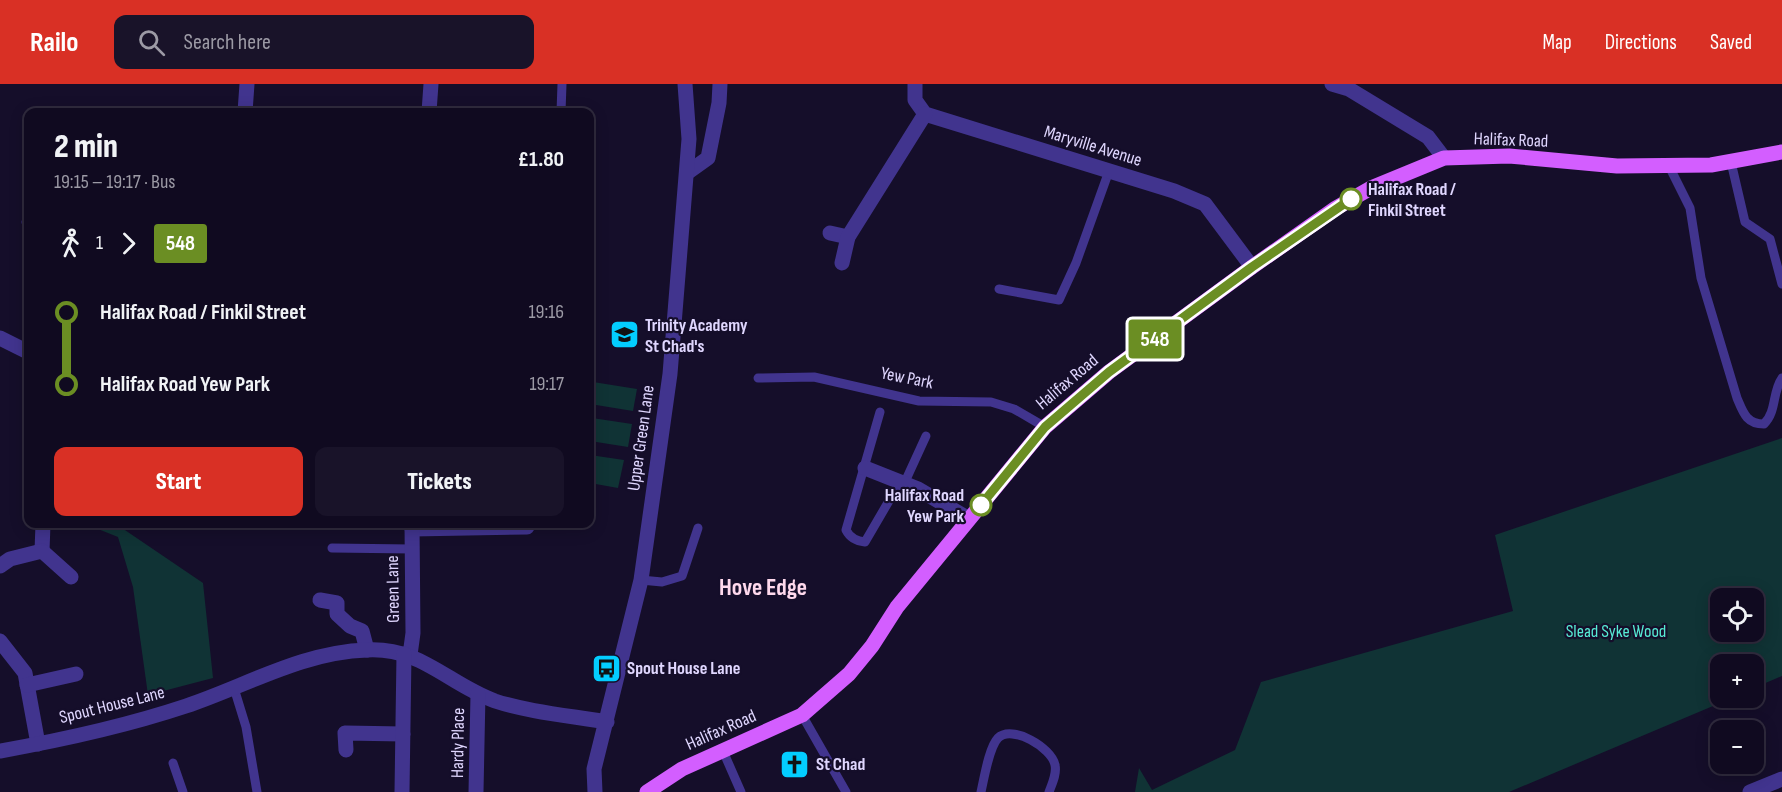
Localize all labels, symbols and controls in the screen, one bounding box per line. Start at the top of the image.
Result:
search box [114,15,534,69]
text: Railo [30,26,78,59]
icon: search [135,26,168,59]
text: Search here [183,29,271,56]
text: Map [1542,30,1572,55]
text: Directions [1605,30,1677,55]
text: Saved [1710,30,1752,55]
street label: Maryville Avenue [1042,121,1144,171]
text: 2 min [54,127,118,167]
street label: Halifax Road [1473,128,1549,152]
text: £1.80 [518,146,564,173]
text: 19:15 – 19:17 · Bus [54,170,176,194]
place label: Halifax Road / Finkil Street [1368,179,1456,221]
marker: Halifax Road / Finkil Street [1340,188,1362,210]
icon: walk [54,227,87,260]
icon: forward [112,227,145,260]
text: 1 [96,231,103,255]
text: 548 [166,231,195,256]
text: Halifax Road / Finkil Street [100,299,306,326]
text: 19:16 [529,300,564,324]
place label: Trinity Academy St Chad's [645,315,748,357]
school or university icon: Trinity Academy St Chad's [608,319,640,351]
line badge: 548 [1120,320,1190,358]
text: 548 [1141,327,1169,352]
street label: Halifax Road [1032,350,1102,414]
street label: Yew Park [879,363,935,393]
text: Halifax Road Yew Park [100,371,270,398]
text: 19:17 [529,372,564,396]
street label: Upper Green Lane [623,384,659,492]
button: Start [54,447,303,516]
button: Tickets [315,447,564,516]
place label: Halifax Road Yew Park [885,485,964,527]
marker: Halifax Road Yew Park [970,494,992,516]
street label: Green Lane [382,555,404,623]
district label: Hove Edge [719,573,807,602]
map controls [1710,588,1764,774]
button: locate [1710,588,1764,642]
park label: Slead Syke Wood [1566,621,1666,642]
bus stop icon: Spout House Lane [590,652,622,684]
button: + [1710,654,1764,708]
place label: Spout House Lane [627,658,740,679]
street label: Spout House Lane [57,682,167,728]
street label: Halifax Road [683,705,759,755]
street label: Hardy Place [447,708,469,778]
button: − [1710,720,1764,774]
church icon: St Chad [779,748,811,780]
place label: St Chad [816,754,865,775]

